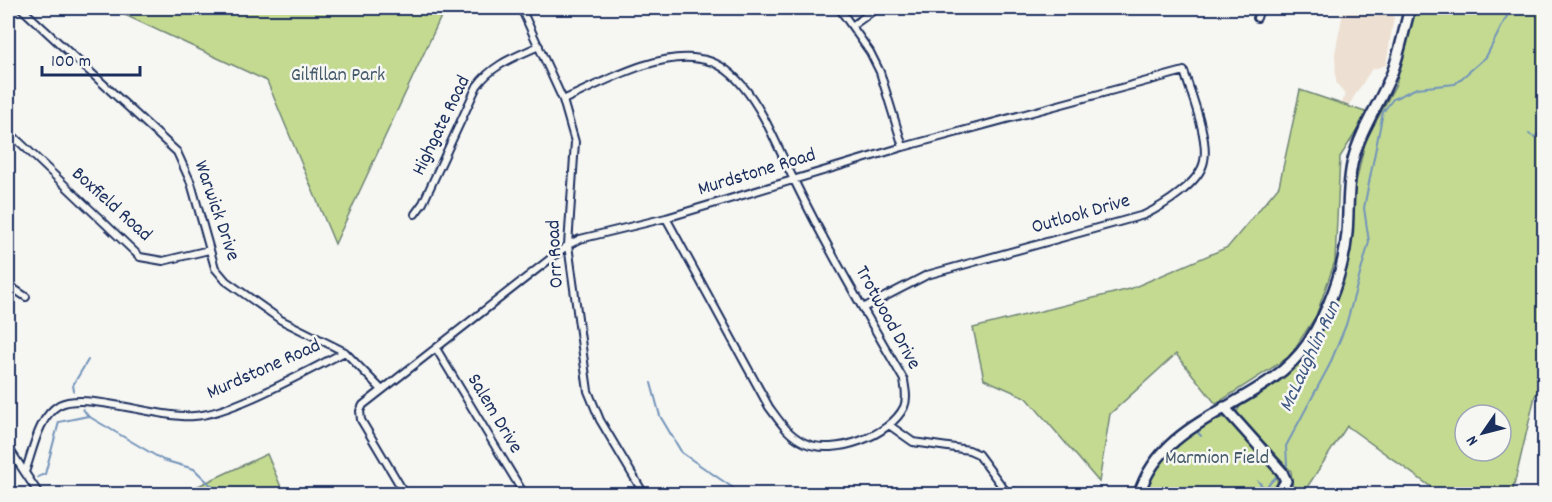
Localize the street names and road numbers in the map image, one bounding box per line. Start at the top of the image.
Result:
street label: Highgate Road [406,71,478,181]
street label: Murdstone Road [695,142,819,204]
street label: Warwick Drive [186,157,246,265]
street label: Boxfield Road [64,161,158,249]
street label: Outlook Drive [1028,188,1134,242]
street label: Orr Road [540,219,572,289]
street label: Trotwood Drive [847,261,927,375]
street label: Murdstone Road [203,332,325,408]
street label: Salem Drive [459,369,529,459]

